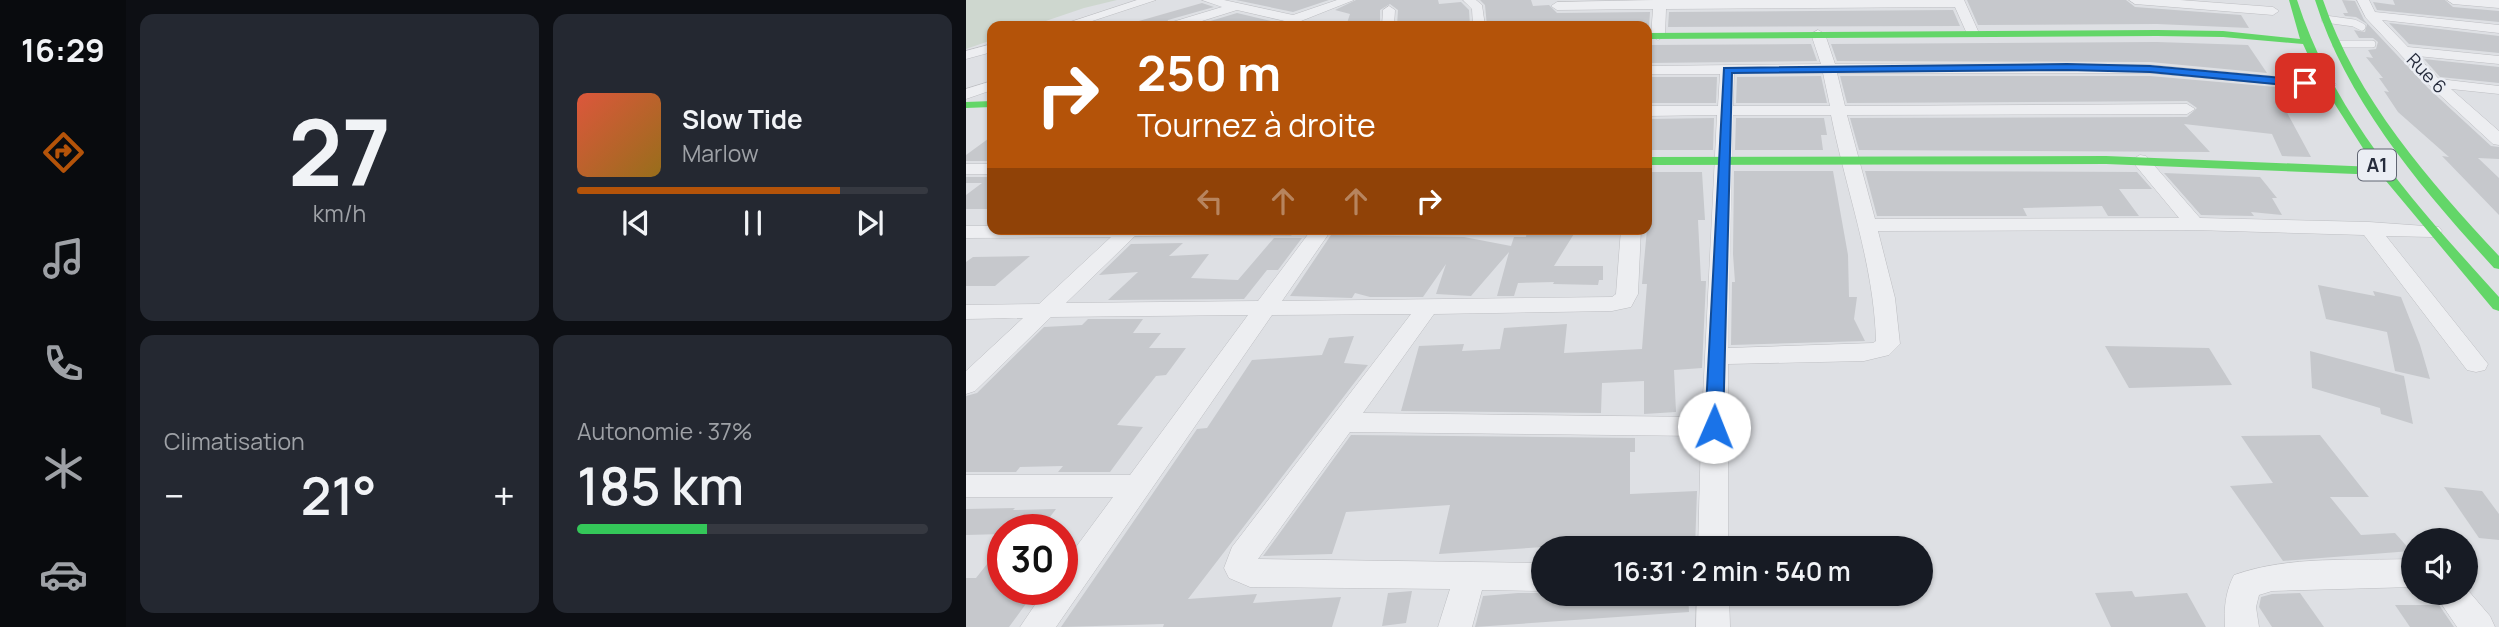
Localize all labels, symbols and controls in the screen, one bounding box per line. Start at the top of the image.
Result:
text: 16:29 [21,28,105,72]
text: 250 m [1137,39,1281,106]
street label: Rue 6 [2402,48,2452,98]
icon: right [1022,49,1113,140]
pin [2275,53,2335,113]
icon: arrive [2286,64,2324,102]
text: 27 [288,89,391,213]
text: Slow Tide [682,101,803,137]
text: Tournez à droite [1137,103,1376,147]
icon: directions [39,128,88,177]
text: Marlow [682,137,759,169]
road number: A1 [2358,150,2396,181]
icon: left [1191,182,1229,220]
icon: ahead [1264,182,1302,220]
icon: ahead [1337,182,1375,220]
icon: right [1410,182,1448,220]
text: km/h [313,197,366,229]
icon: previous [617,204,655,242]
icon: pause [734,204,772,242]
icon: next [851,204,889,242]
icon: music [39,234,88,283]
icon: phone [39,339,88,388]
position arrow [1677,390,1751,464]
text: Autonomie · 37% [577,415,753,447]
text: Climatisation [164,425,305,457]
icon: climate [39,444,88,493]
text: 185 km [577,450,744,521]
text: 21° [301,460,377,531]
text: − [164,469,185,521]
text: + [493,469,515,521]
speed limit sign: 30 [987,514,1078,605]
map controls [2401,528,2478,605]
button: sound [2401,528,2478,605]
icon: car [39,550,88,599]
text: 16:31 · 2 min · 540 m [1613,553,1851,589]

